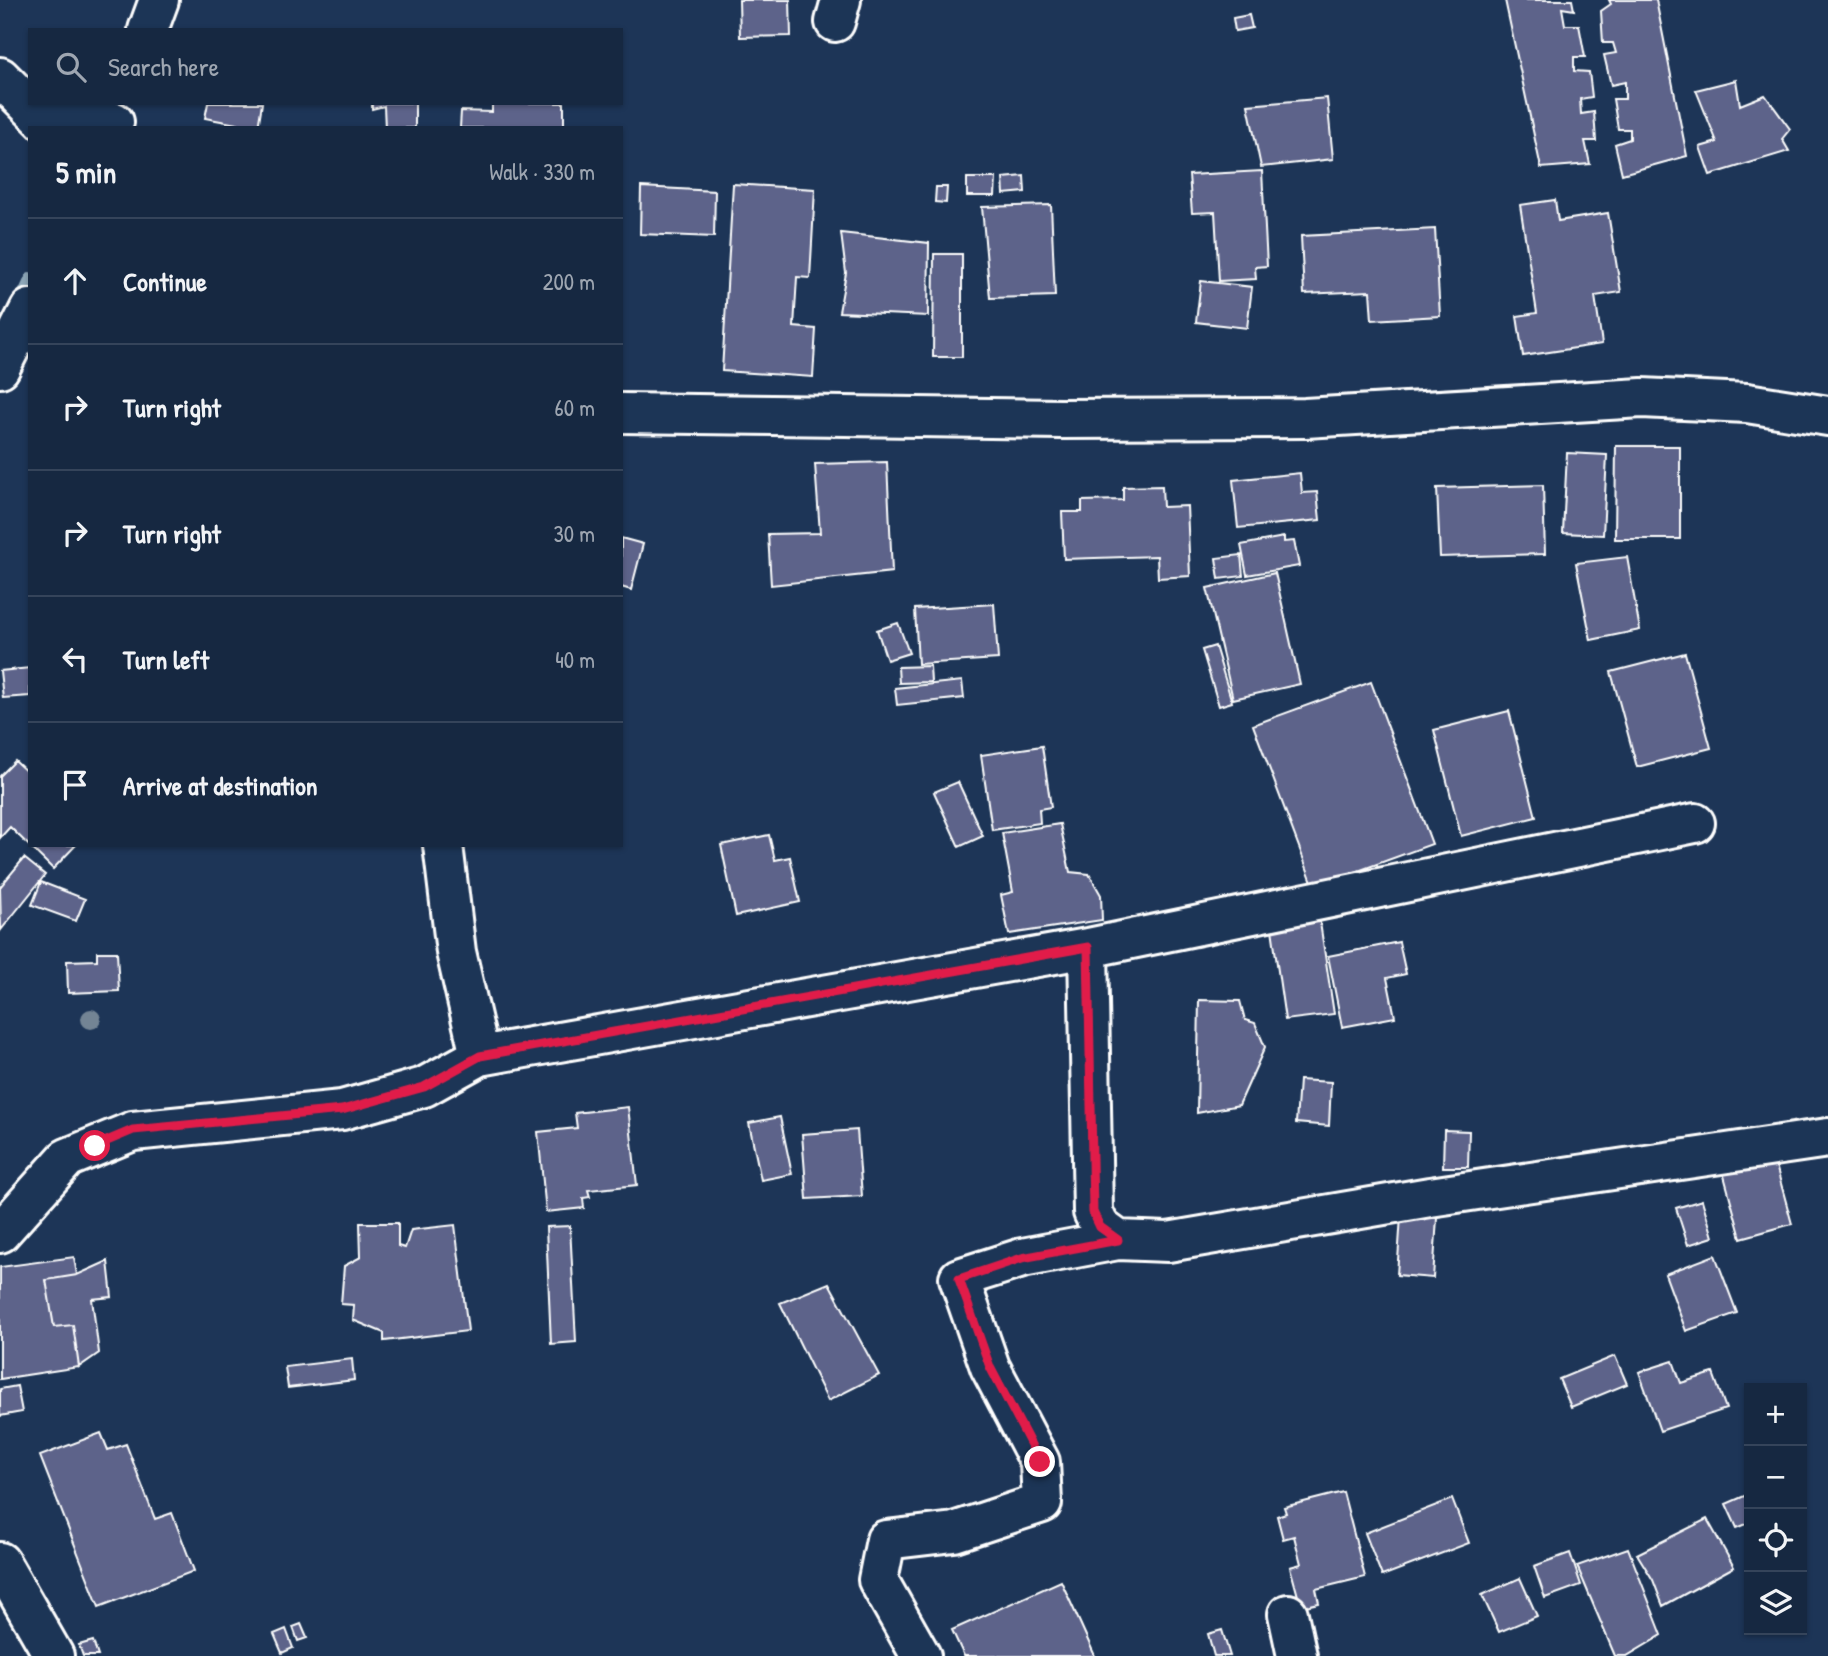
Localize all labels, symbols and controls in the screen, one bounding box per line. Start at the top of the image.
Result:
search box [28,28,623,105]
icon: search [52,48,90,86]
text: Search here [108,49,219,84]
text: 5 min [56,152,116,192]
text: Walk · 330 m [489,156,595,187]
icon: ahead [56,262,94,300]
text: Continue [123,264,207,299]
text: 200 m [543,266,595,297]
icon: right [56,388,94,426]
text: Turn right [123,390,221,425]
text: 60 m [555,392,595,423]
icon: right [56,514,94,552]
text: Turn right [123,516,221,551]
text: 30 m [553,518,595,549]
icon: left [56,640,94,678]
text: Turn left [123,642,209,677]
text: 40 m [555,644,595,675]
icon: arrive [56,766,94,804]
text: Arrive at destination [123,768,318,803]
route start [79,1130,110,1161]
map controls [1744,1383,1807,1635]
button: + [1744,1383,1807,1446]
route end [1024,1446,1055,1477]
button: − [1744,1446,1807,1509]
button: locate [1744,1509,1807,1572]
button: layers [1744,1572,1807,1635]

